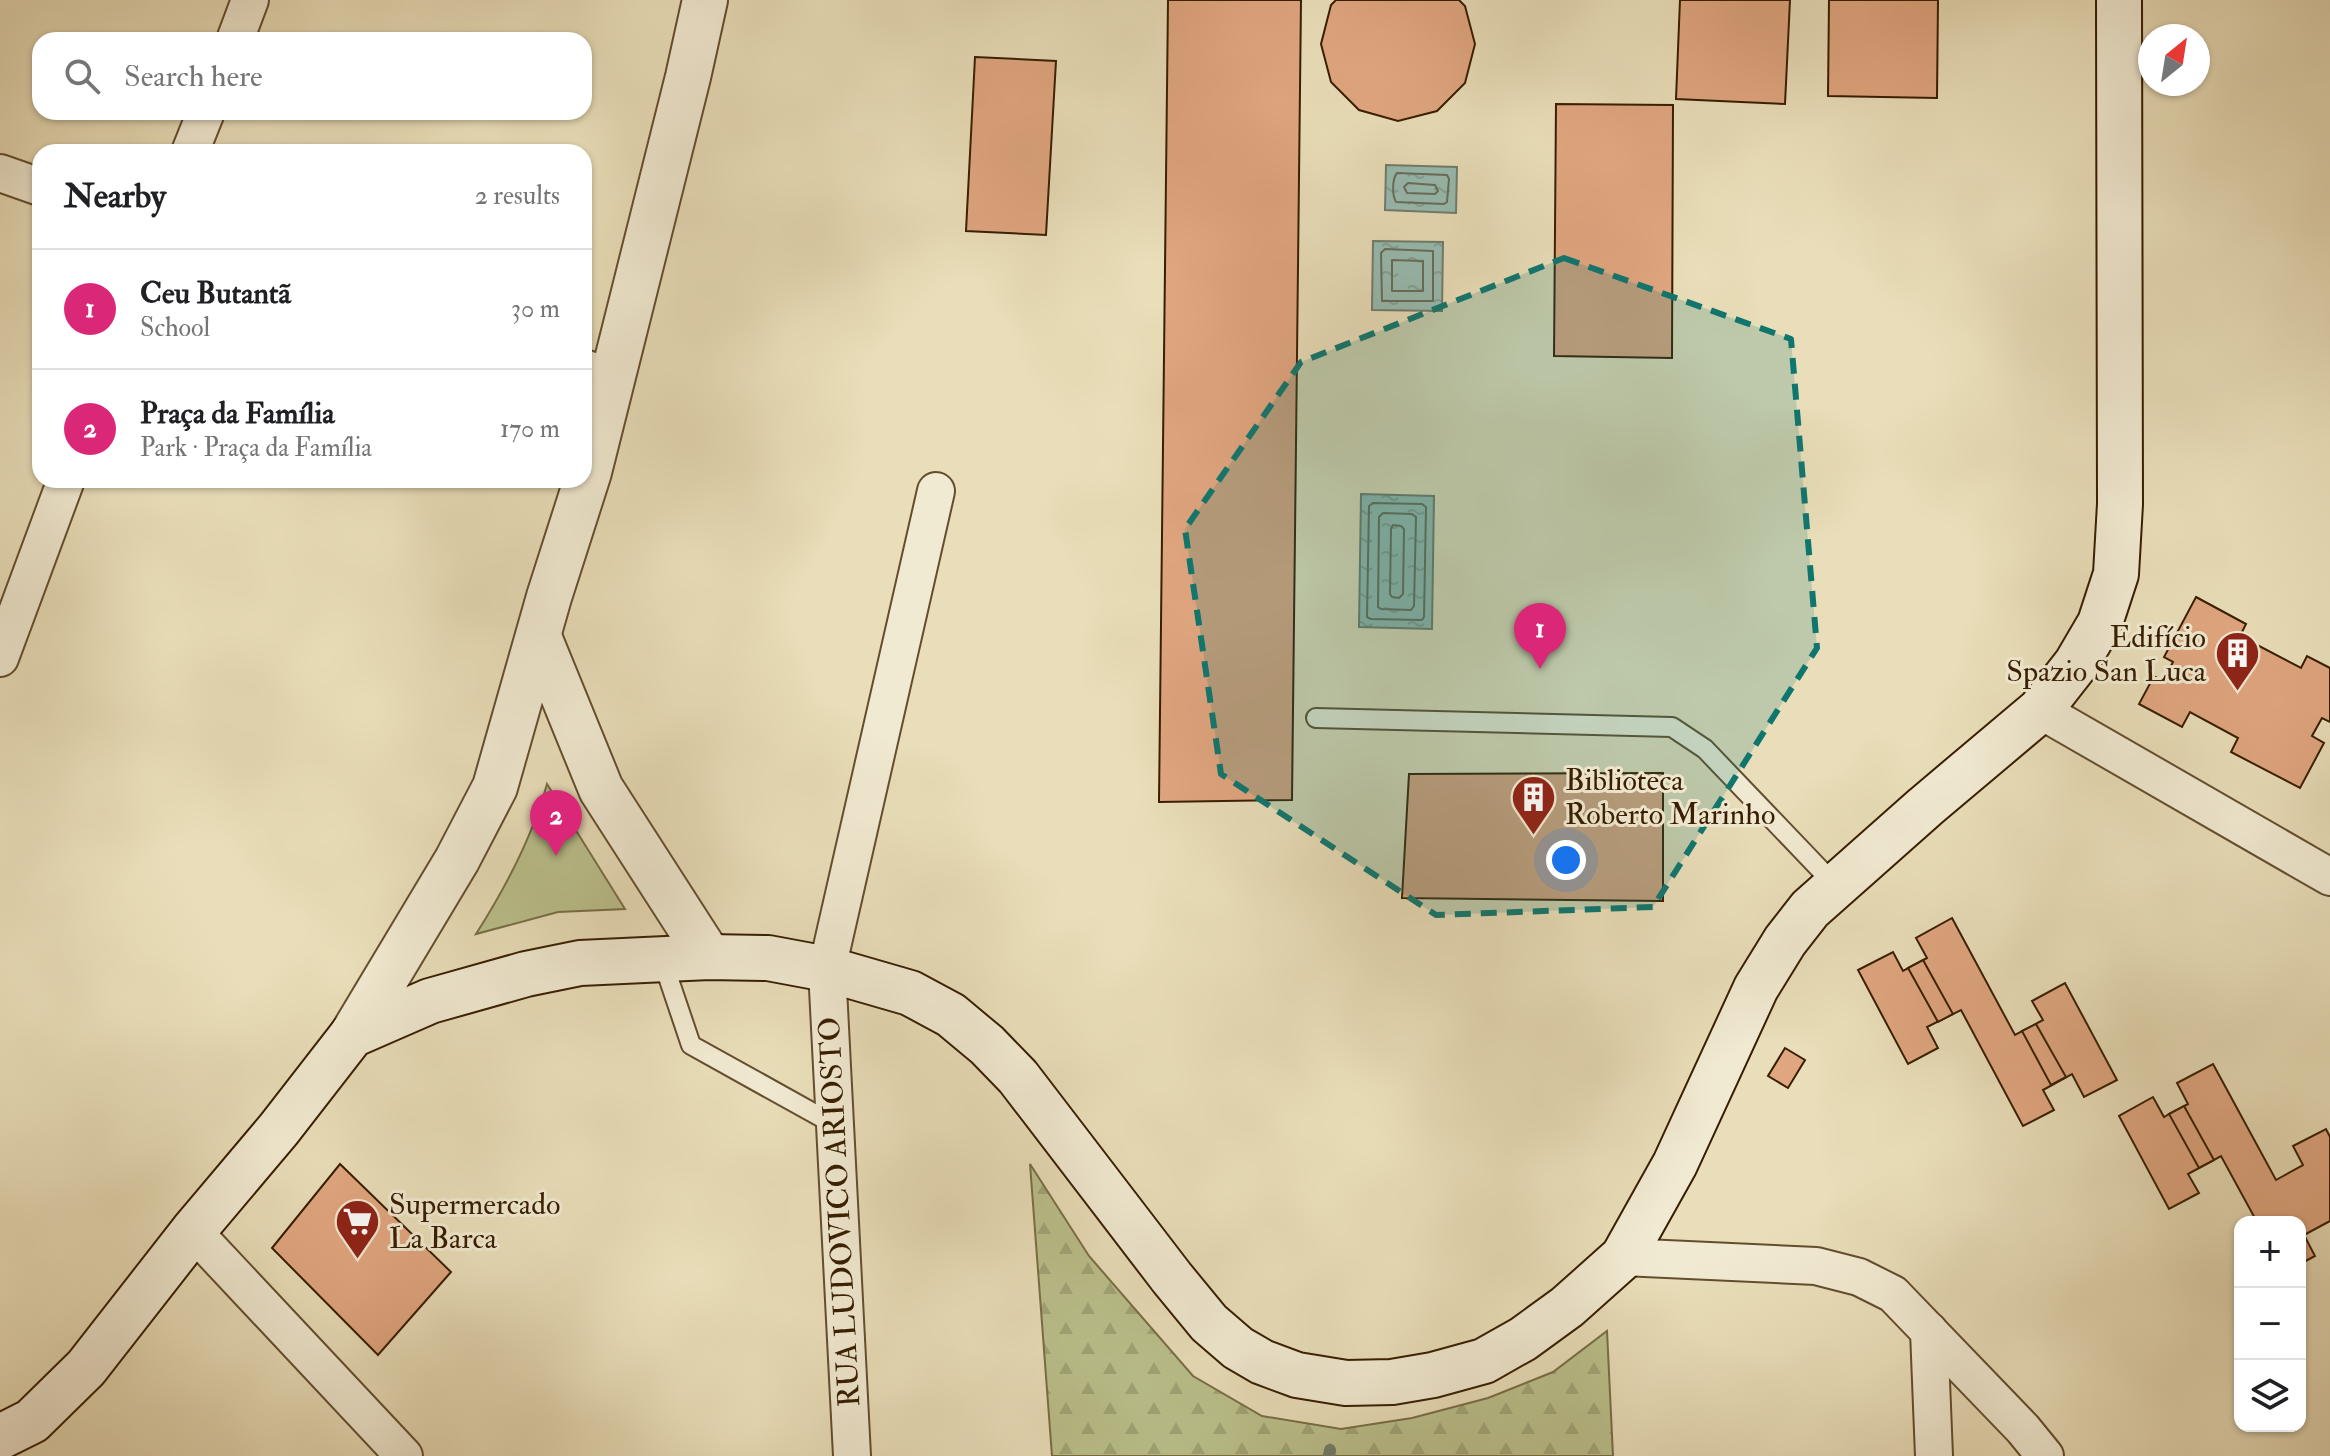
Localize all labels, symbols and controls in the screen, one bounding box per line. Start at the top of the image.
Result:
north arrow [2138,24,2210,96]
search box [32,32,592,120]
icon: search [60,54,104,98]
text: Search here [124,58,263,95]
text: Nearby [64,175,166,218]
text: 2 results [475,180,560,212]
text: Ceu Butantã [140,275,291,312]
text: 1 [85,293,95,325]
text: 30 m [511,293,560,325]
text: School [140,312,210,344]
text: Praça da Família [140,395,335,432]
text: 2 [83,413,97,445]
text: 170 m [500,413,560,445]
text: Park · Praça da Família [140,432,372,464]
pin: 1 [1514,603,1566,669]
place label: Edifício Spazio San Luca [2006,619,2207,690]
building icon: Edifício Spazio San Luca [2213,630,2261,693]
place label: Biblioteca Roberto Marinho [1565,762,1775,833]
building icon: Biblioteca Roberto Marinho [1510,773,1558,836]
pin: 2 [530,790,582,856]
your location [1546,840,1586,880]
street label: RUA LUDOVICO ARIOSTO [811,1016,868,1408]
place label: Supermercado La Barca [389,1186,560,1257]
supermarket icon: Supermercado La Barca [334,1197,382,1260]
map controls [2234,1216,2306,1432]
button: + [2234,1216,2306,1288]
button: − [2234,1288,2306,1360]
button: layers [2234,1360,2306,1432]

